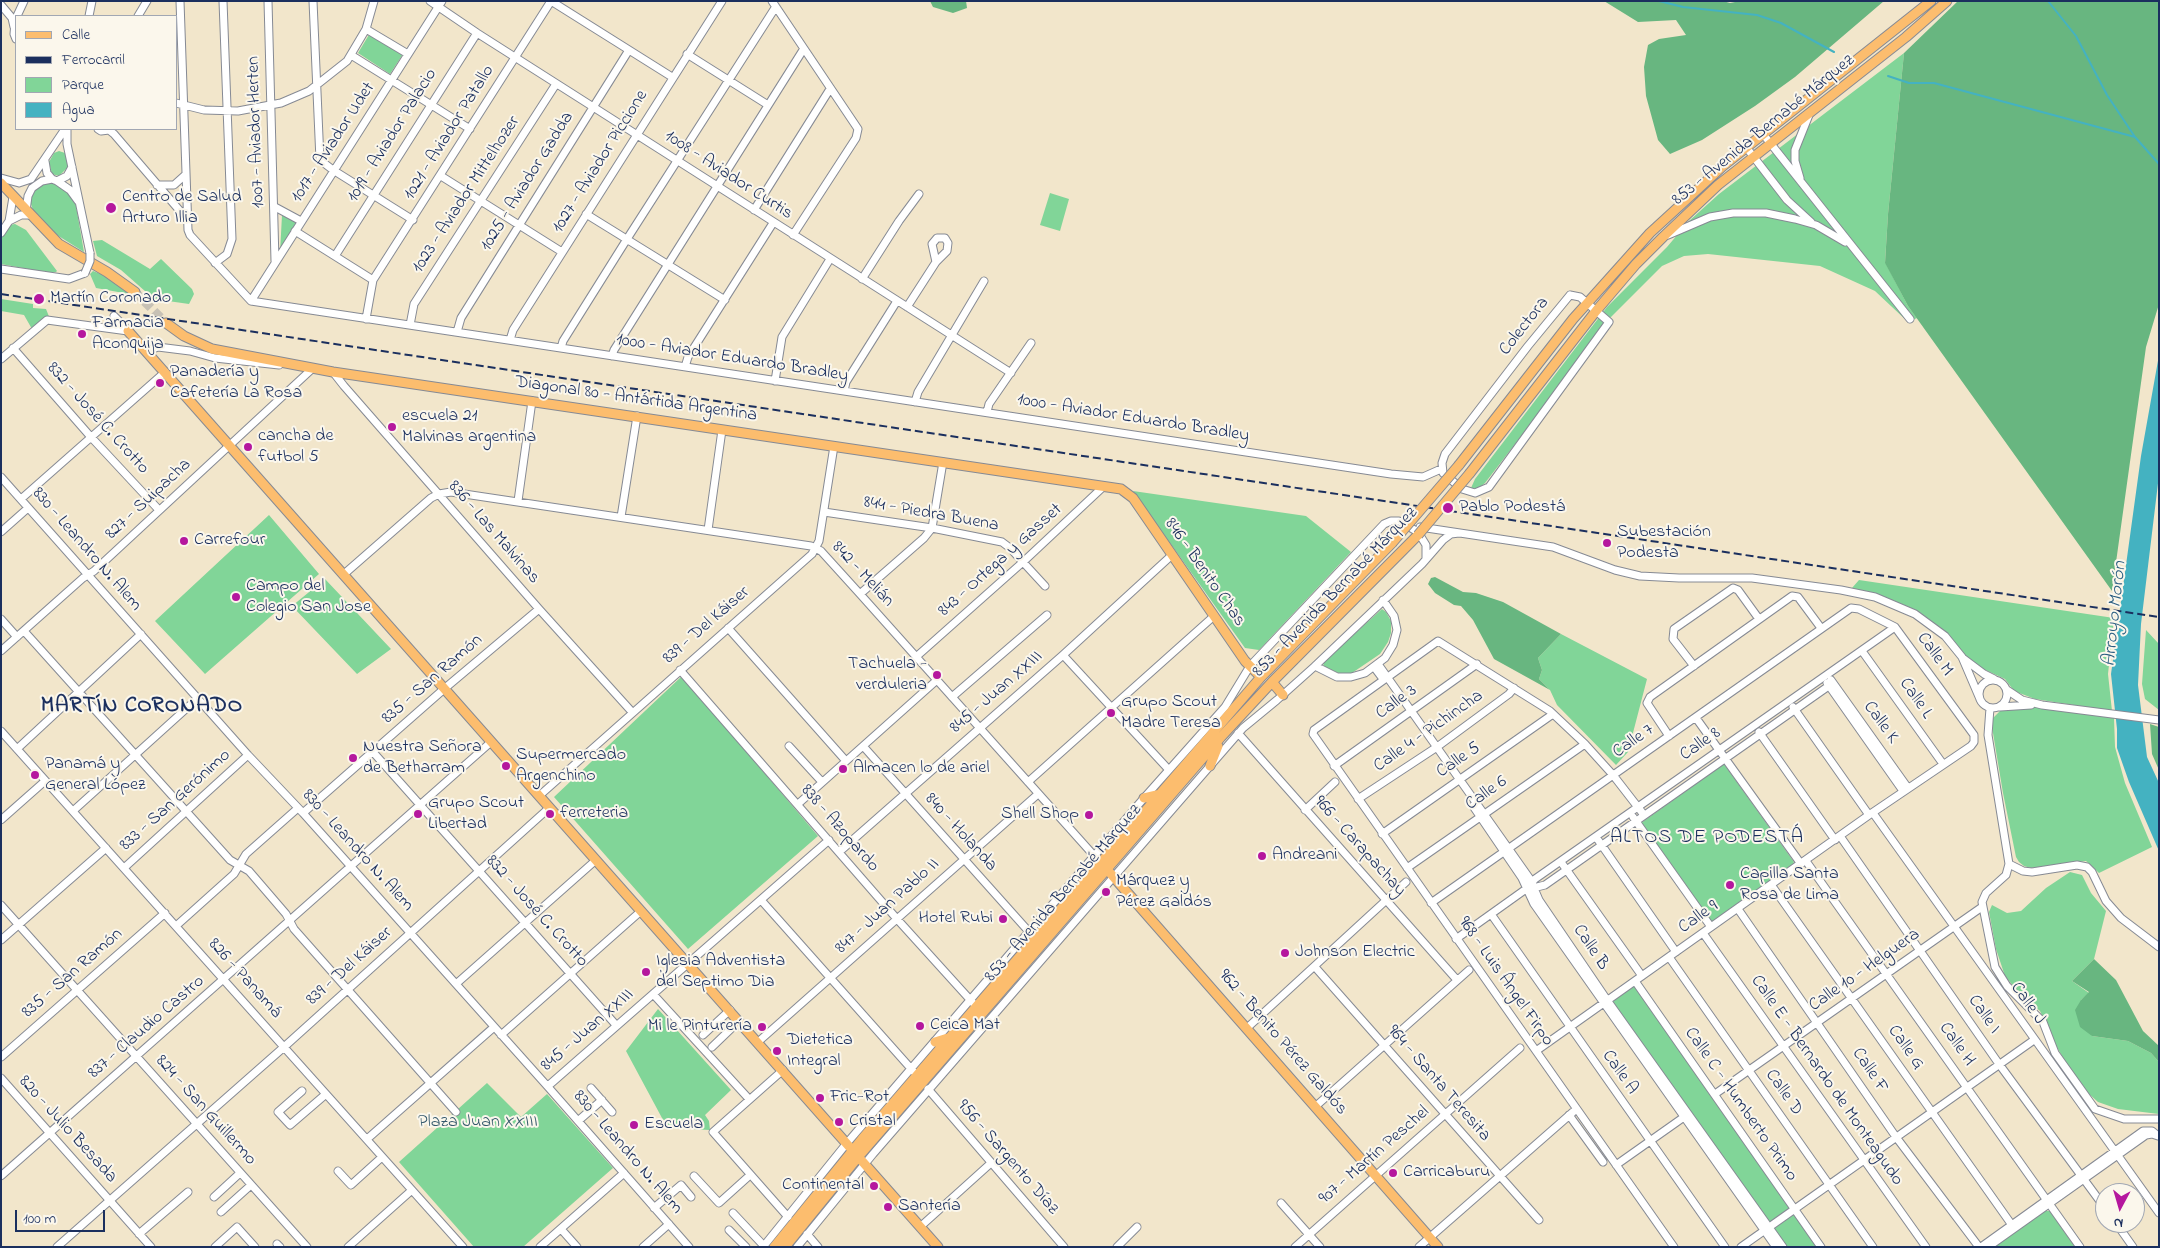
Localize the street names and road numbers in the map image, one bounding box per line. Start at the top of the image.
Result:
street label: 853 - Avenida Bernabé Márquez [1668,51,1860,211]
street label: 1007 - Aviador Herten [244,56,270,208]
street label: 1021 - Aviador Patallo [400,62,500,204]
street label: 1019 - Aviador Palacio [343,65,443,207]
street label: 1017 - Aviador Udet [287,79,381,207]
street label: 1027 - Aviador Piccione [548,87,654,237]
street label: 1025 - Aviador Gadda [476,108,580,256]
street label: 1023 - Aviador Mittelhozer [408,113,526,277]
street label: 1008 - Aviador Curtis [660,127,796,225]
street label: Colectora [1495,293,1555,361]
street label: 1000 - Aviador Eduardo Bradley [614,330,850,388]
street label: 832 - José C. Crotto [41,359,153,479]
street label: Diagonal 80 - Antártida Argentina [514,372,758,428]
street label: 1000 - Aviador Eduardo Bradley [1015,390,1251,448]
street label: 827 - Suipacha [102,455,196,545]
street label: 836 - Las Malvinas [442,477,544,589]
street label: 830 - Leandro N. Alem [26,484,146,616]
street label: 844 - Piedra Buena [862,492,1000,538]
street label: 843 - Ortega y Gasset [935,500,1067,622]
street label: 853 - Avenida Bernabé Márquez [1249,503,1423,683]
street label: 846 - Benito Chas [1159,515,1249,631]
street label: 842 - Melián [826,538,898,612]
street label: 839 - Del Káiser [659,582,755,670]
street label: Calle M [1911,629,1957,681]
street label: 835 - San Ramón [378,630,488,730]
street label: 845 - Juan XXIII [946,647,1048,739]
street label: Calle L [1893,674,1937,724]
street label: Calle 3 [1372,681,1422,725]
street label: Calle 4 - Pichincha [1370,686,1488,778]
street label: Calle K [1857,698,1903,748]
street label: Calle 7 [1609,720,1659,764]
street label: Calle 8 [1676,723,1726,767]
street label: Calle 5 [1433,738,1485,784]
street label: 833 - San Gerónimo [116,746,236,856]
street label: Calle 6 [1462,772,1512,816]
street label: 838 - Azopardo [795,781,883,877]
street label: 830 - Leandro N. Alem [296,785,418,917]
street label: 840 - Holanda [919,789,1001,877]
street label: 966 - Carapachay [1308,792,1410,902]
street label: 853 - Avenida Bernabé Márquez [981,801,1147,987]
street label: 832 - José C. Crotto [480,852,592,972]
street label: 847 - Juan Pablo II [831,855,945,959]
street label: Calle 9 [1675,897,1723,939]
street label: 968 - Luis Ángel Firpo [1452,913,1558,1051]
street label: Calle B [1567,921,1613,975]
street label: 839 - Del Káiser [303,923,397,1011]
street label: 835 - San Ramón [18,924,128,1024]
street label: Calle 10 - Helguera [1805,925,1925,1017]
street label: 826 - Panamá [202,935,286,1023]
street label: 962 - Benito Pérez Galdós [1213,966,1351,1120]
street label: Calle E - Bernardo de Monteagudo [1745,971,1907,1191]
street label: 837 - Claudio Castro [84,972,210,1084]
street label: Calle J [2005,979,2049,1029]
street label: 845 - Juan XXIII [537,985,639,1077]
street label: Calle I [1962,991,2004,1039]
street label: Calle H [1933,1019,1979,1071]
street label: 964 - Santa Teresita [1382,1021,1494,1147]
street label: Calle G [1882,1022,1928,1074]
street label: Calle C - Humberto Primo [1679,1024,1801,1186]
street label: Calle F [1846,1044,1892,1098]
street label: Calle A [1596,1047,1642,1099]
street label: 824 - San Guillermo [150,1051,260,1171]
street label: Calle D [1759,1066,1807,1120]
street label: 820 - Julio Besada [13,1072,121,1188]
street label: 830 - Leandro N. Alem [567,1087,687,1219]
street label: 956 - Sargento Díaz [951,1096,1063,1220]
street label: 907 - Martín Peschel [1315,1102,1435,1210]

